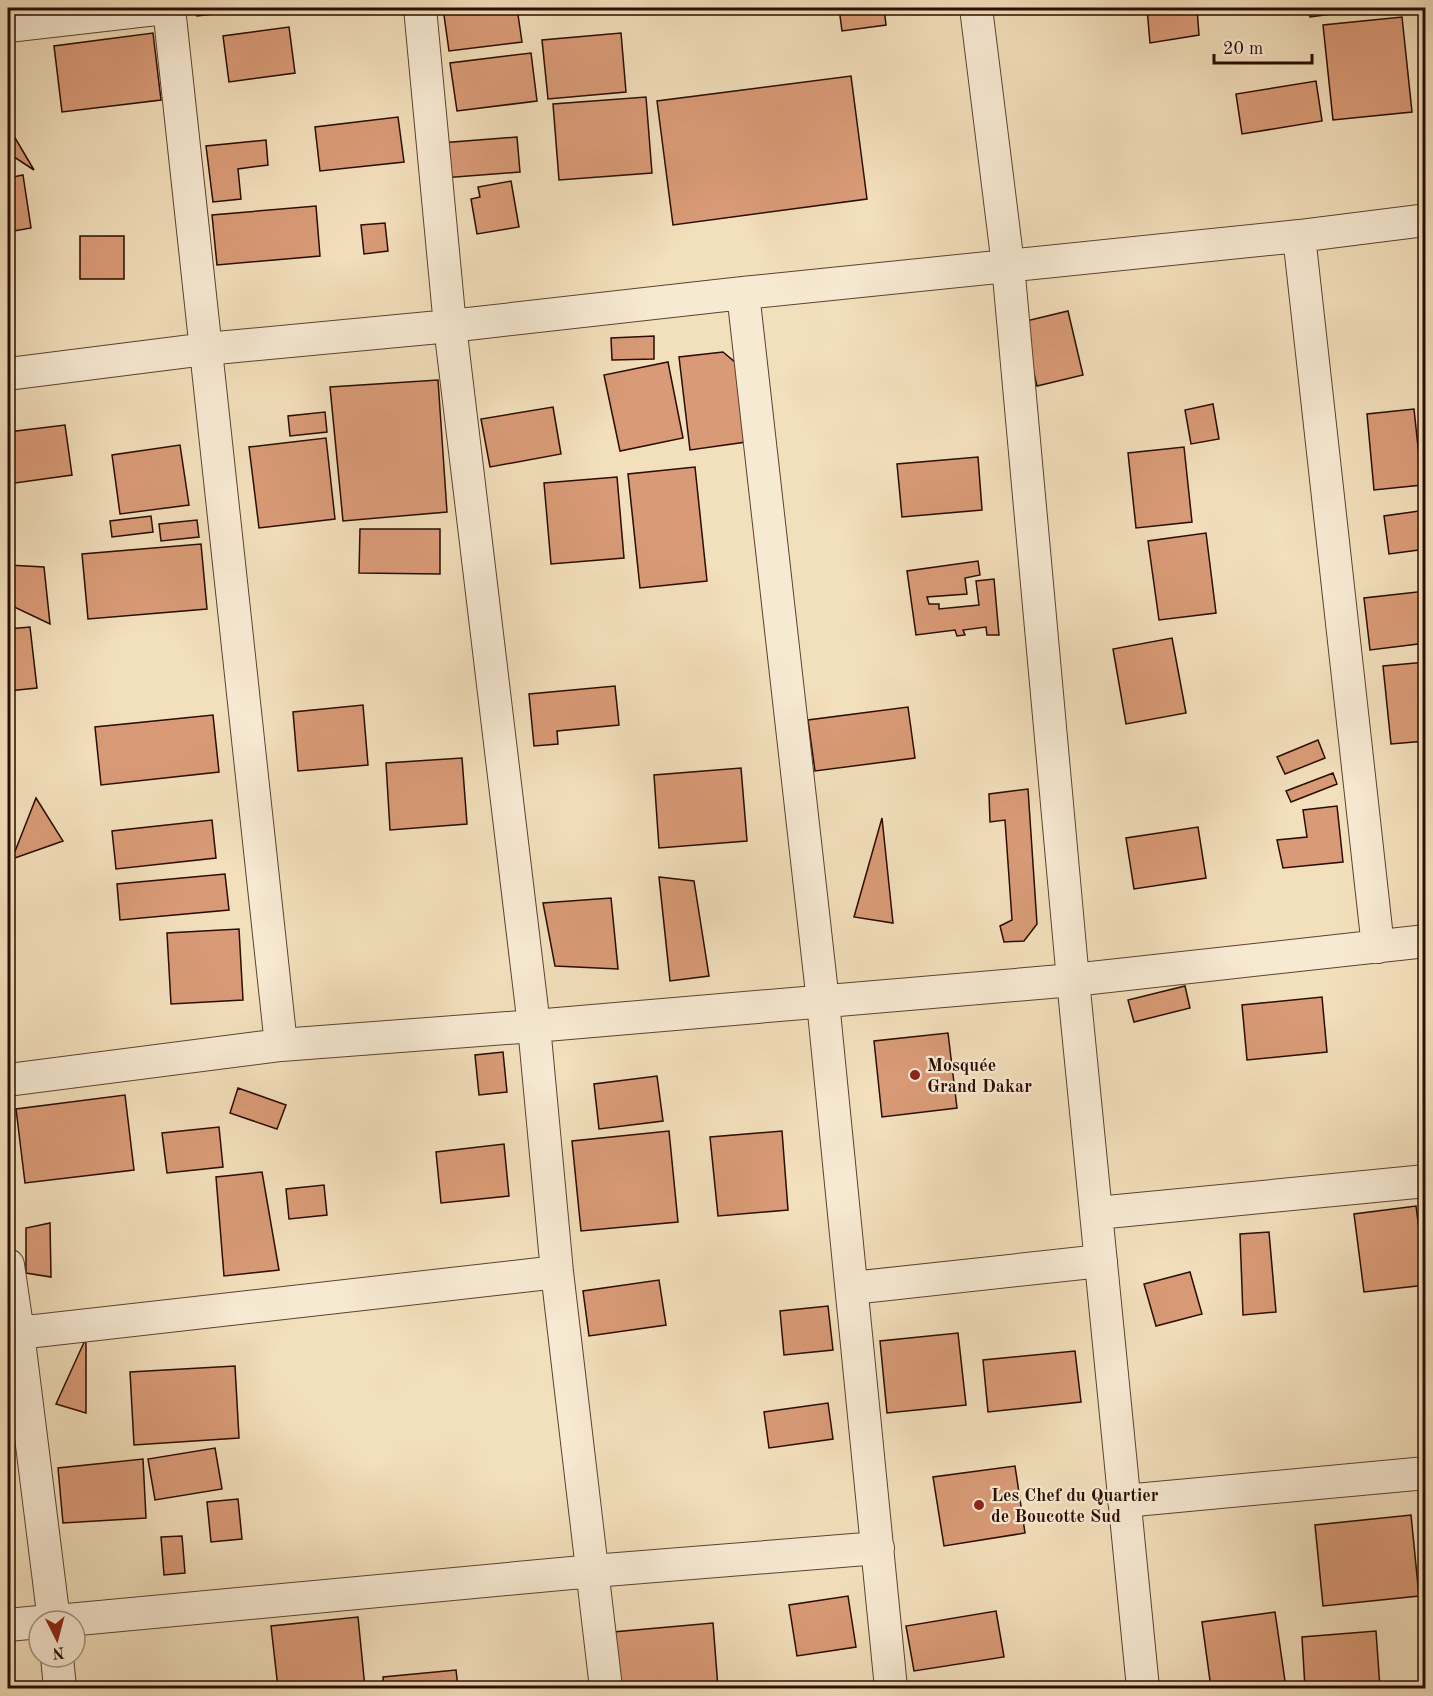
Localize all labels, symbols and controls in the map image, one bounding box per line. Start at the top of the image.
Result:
scale bar [1214,27,1312,65]
text: 20 m [1223,40,1263,58]
place label: Mosquée Grand Dakar [927,1057,1032,1096]
marker: Mosquée Grand Dakar [908,1068,922,1082]
place label: Les Chef du Quartier de Boucotte Sud [991,1487,1159,1526]
marker: Les Chef du Quartier de Boucotte Sud [972,1498,986,1512]
north arrow [27,1609,87,1669]
text: N [51,1643,65,1661]

